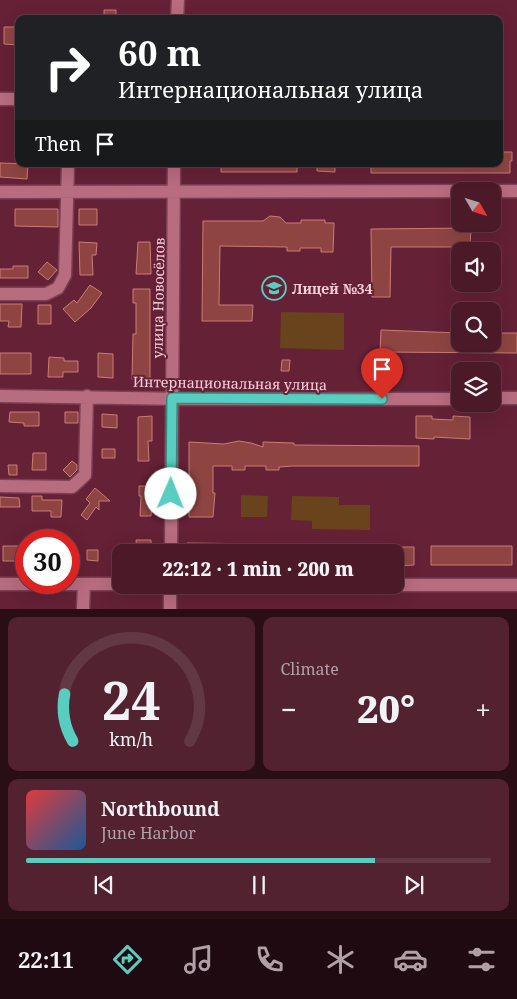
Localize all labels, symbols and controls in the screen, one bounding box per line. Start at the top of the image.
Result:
text: 60 m [118,29,201,76]
icon: right [35,35,100,100]
text: Интернациональная улица [118,74,423,104]
icon: arrive [91,130,119,158]
text: Then [35,131,81,157]
north arrow [451,182,501,232]
map controls [451,182,501,412]
street label: улица Новосёлов [147,237,169,359]
button: sound [451,242,501,292]
school or university icon: Лицей №34 [261,275,287,301]
place label: Лицей №34 [292,279,373,298]
button: search [451,302,501,352]
pin [361,348,403,399]
icon: arrive [368,355,396,383]
button: layers [451,362,501,412]
street label: Интернациональная улица [133,372,327,394]
position arrow [144,467,196,519]
speed limit sign: 30 [15,529,80,594]
text: 22:12 · 1 min · 200 m [162,556,354,582]
text: Climate [281,658,339,680]
text: 24 [102,664,161,735]
text: 20° [357,682,415,734]
text: − [281,690,297,728]
text: + [475,690,491,728]
text: km/h [109,727,153,751]
text: Northbound [101,796,220,822]
text: June Harbor [101,822,196,844]
icon: previous [90,871,118,899]
icon: pause [245,871,273,899]
icon: next [400,871,428,899]
icon: directions [110,942,145,977]
icon: music [181,942,216,977]
icon: phone [252,942,287,977]
icon: climate [323,942,358,977]
icon: car [393,942,428,977]
icon: filters [464,942,499,977]
text: 22:11 [18,944,74,974]

